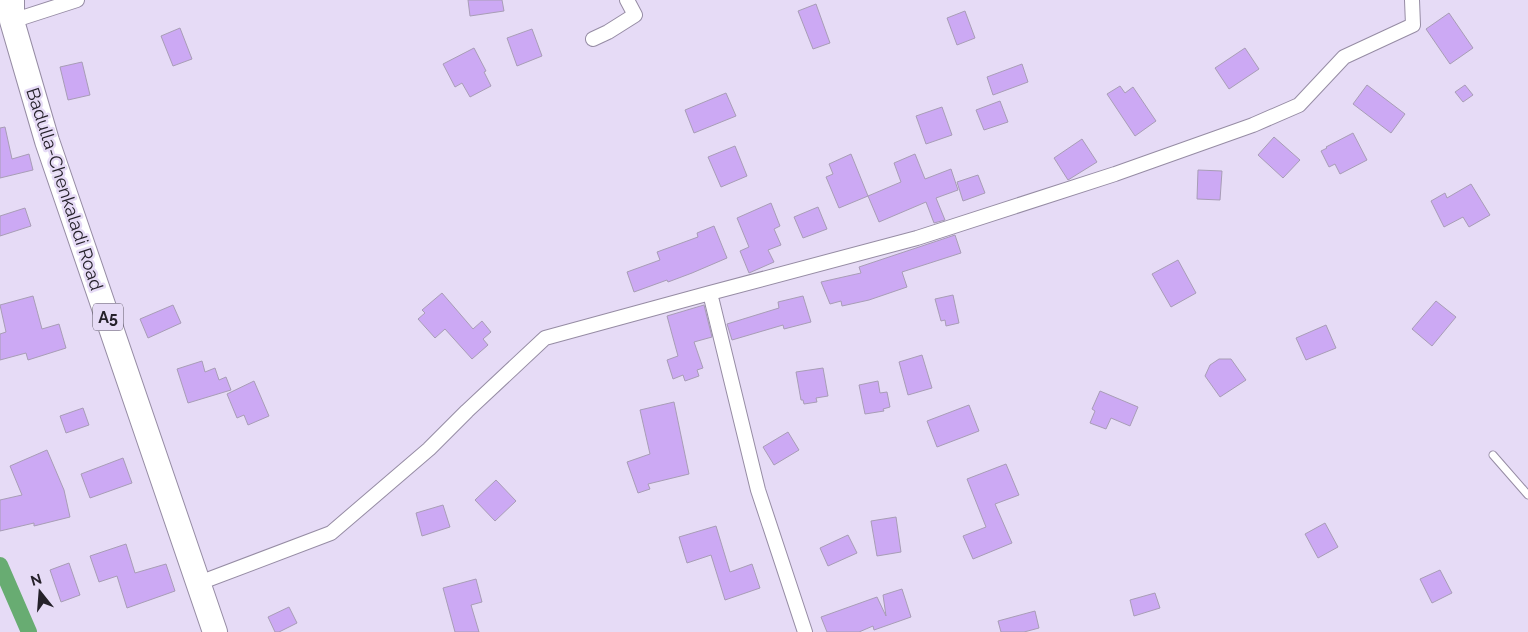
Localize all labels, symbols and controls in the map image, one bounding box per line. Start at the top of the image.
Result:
street label: Badulla-Chenkaladi Road [22,85,108,293]
road number: A5 [93,304,123,330]
north arrow [15,567,65,617]
text: N [29,570,44,589]

